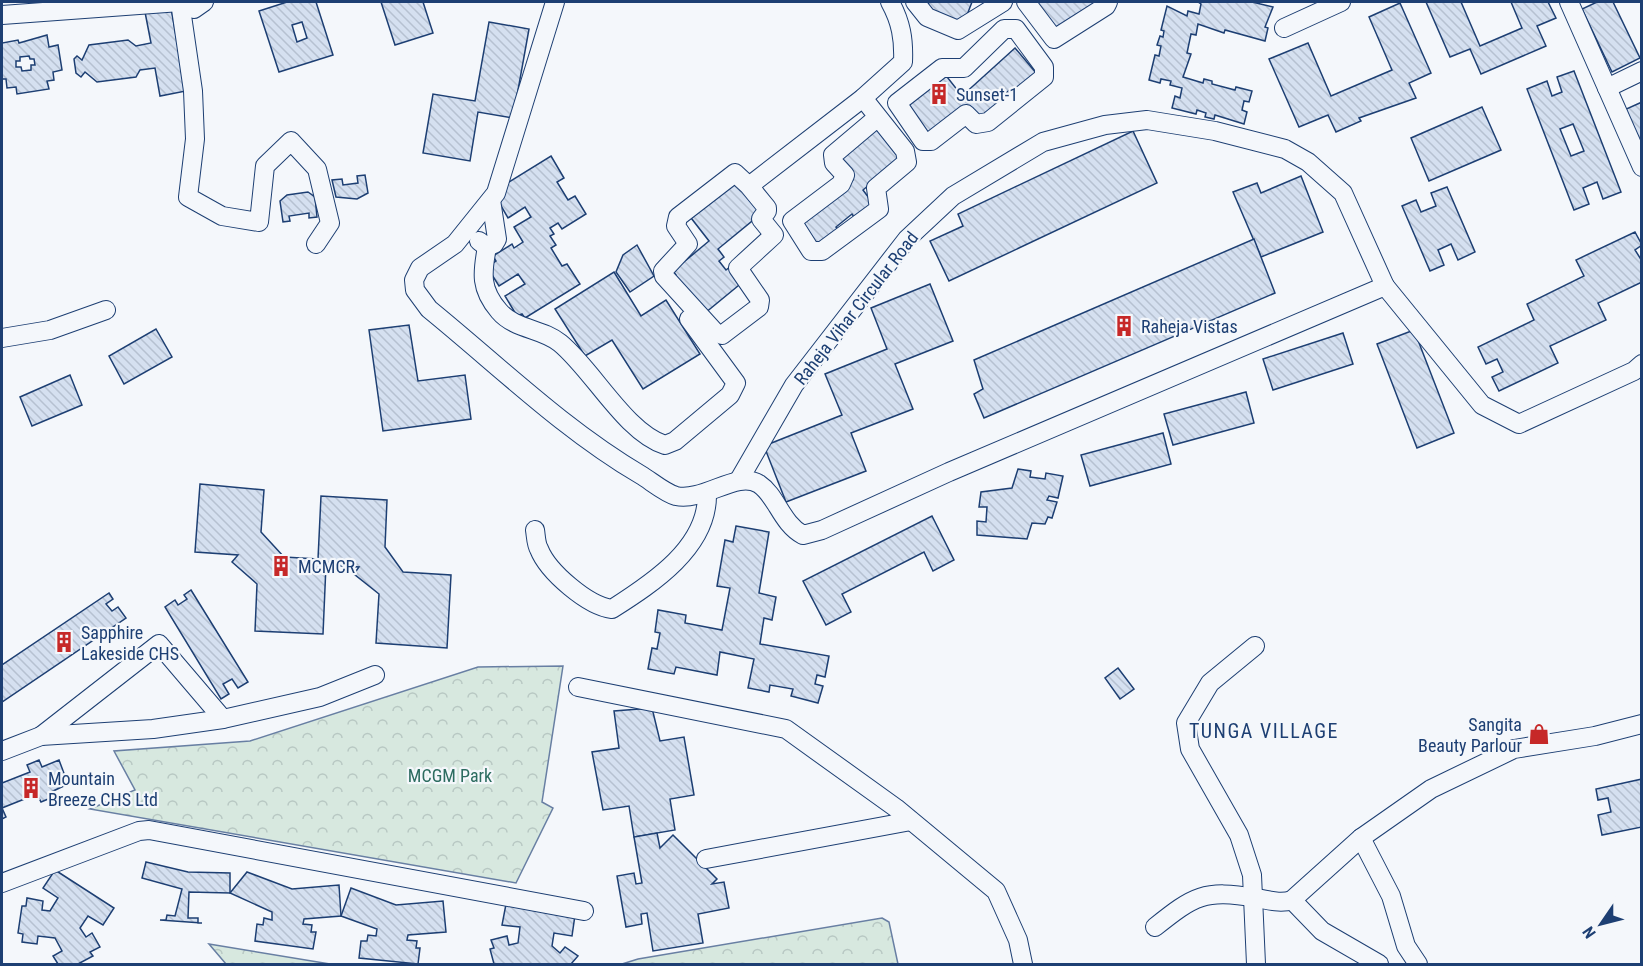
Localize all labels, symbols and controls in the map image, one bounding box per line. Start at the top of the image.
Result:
building icon: Sunset-1 [927,82,951,106]
place label: Sunset-1 [956,84,1018,105]
street label: Raheja Vihar Circular Road [790,227,922,389]
building icon: Raheja Vistas [1112,314,1136,338]
place label: Raheja Vistas [1141,316,1238,337]
building icon: MCMCR [269,554,293,578]
place label: MCMCR [298,556,356,577]
place label: Sapphire Lakeside CHS [81,622,179,664]
building icon: Sapphire Lakeside CHS [52,630,76,654]
place label: Sangita Beauty Parlour [1418,714,1523,756]
district label: TUNGA VILLAGE [1189,719,1339,743]
shop icon: Sangita Beauty Parlour [1527,722,1551,746]
park label: MCGM Park [408,765,492,786]
place label: Mountain Breeze CHS Ltd [48,768,158,810]
building icon: Mountain Breeze CHS Ltd [19,776,43,800]
north arrow [1571,894,1631,954]
text: N [1579,923,1600,942]

